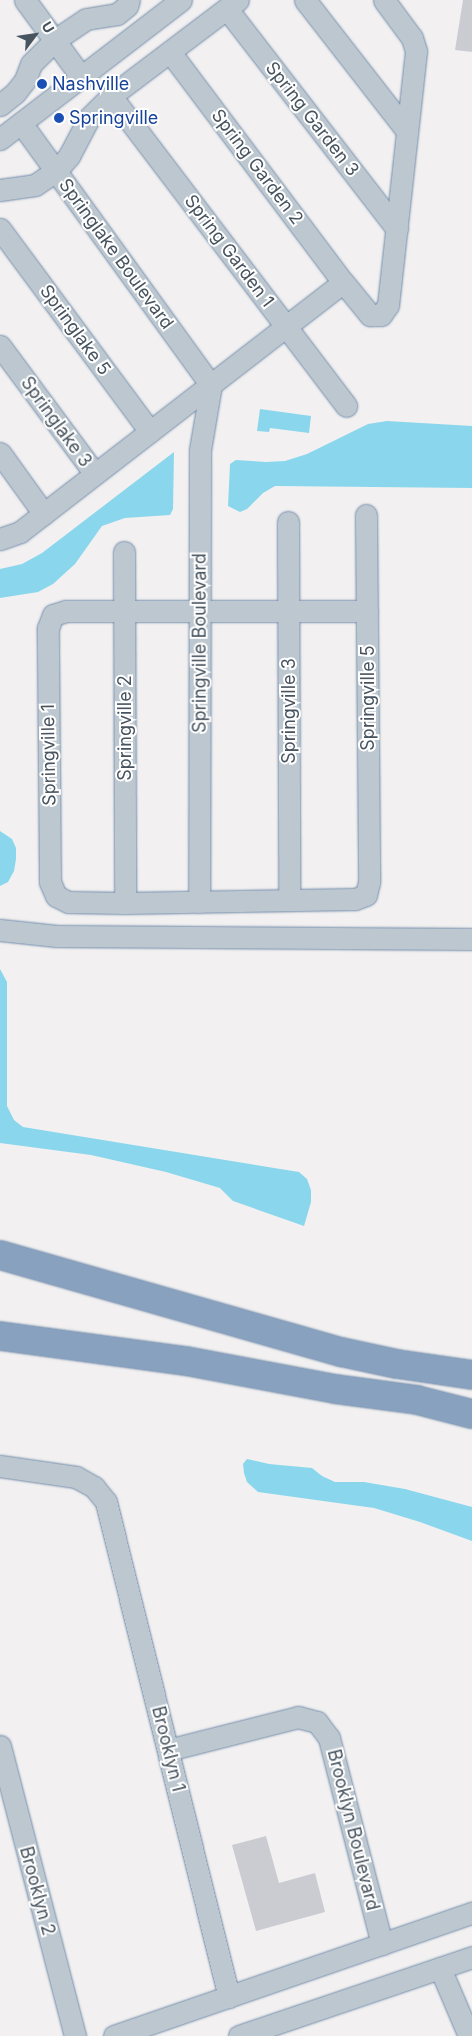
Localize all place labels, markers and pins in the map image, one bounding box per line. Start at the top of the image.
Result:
place label: Nashville [52,73,129,95]
marker: Nashville [36,78,48,90]
place label: Springville [69,107,158,129]
marker: Springville [53,112,65,124]

